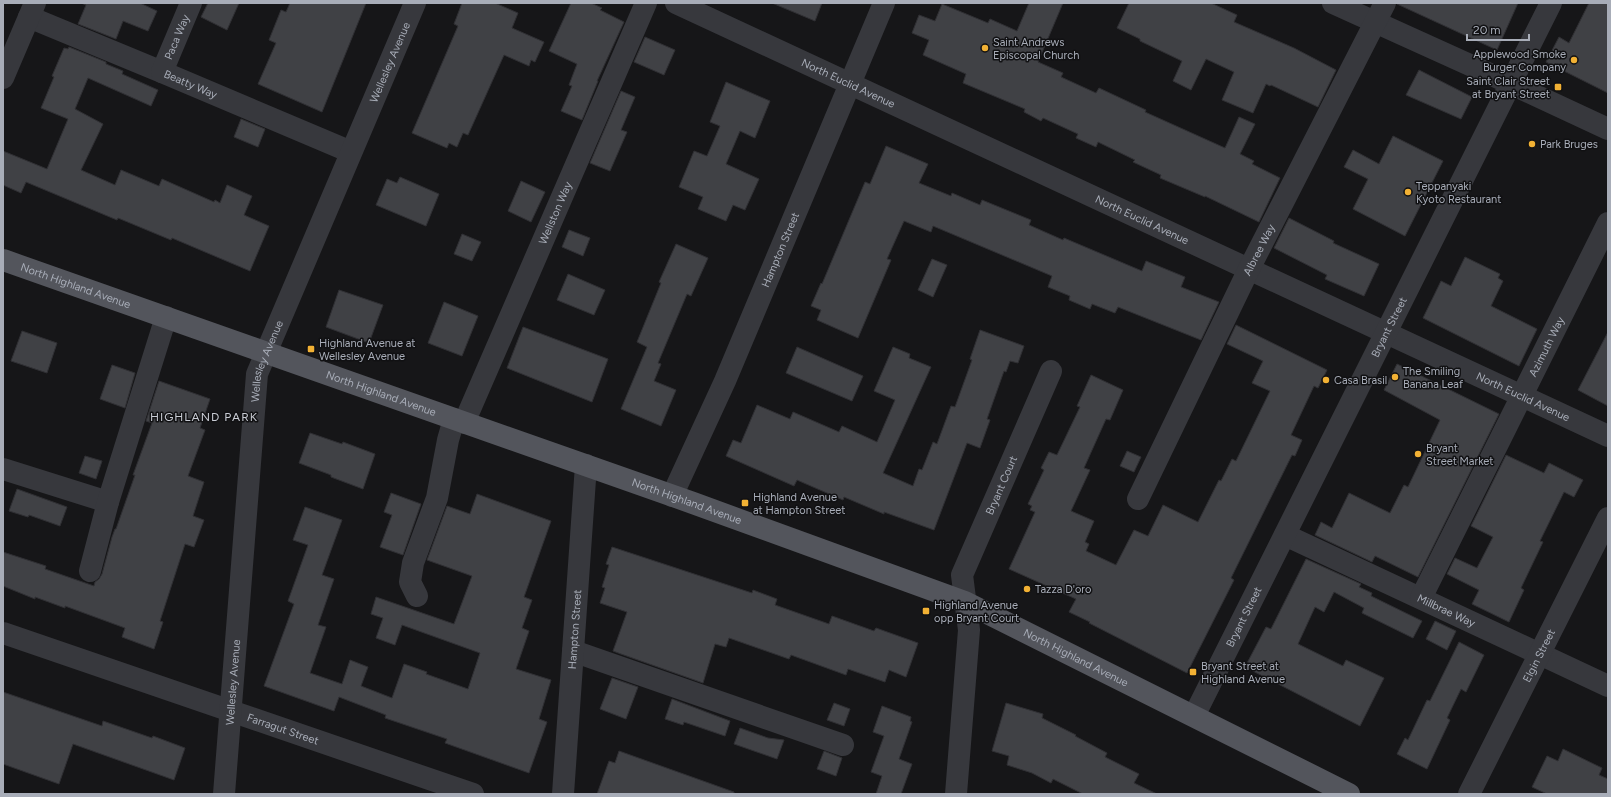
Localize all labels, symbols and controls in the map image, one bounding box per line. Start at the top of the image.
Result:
street label: Paca Way [162,12,192,61]
scale bar [1467,16,1529,42]
street label: Wellesley Avenue [367,20,413,105]
text: 20 m [1473,23,1501,37]
place label: Saint Andrews Episcopal Church [993,36,1079,62]
marker: Saint Andrews Episcopal Church [980,43,990,53]
place label: Applewood Smoke Burger Company [1473,48,1566,74]
marker: Applewood Smoke Burger Company [1569,55,1579,65]
street label: North Euclid Avenue [799,56,897,110]
street label: Beatty Way [162,67,219,101]
place label: Saint Clair Street at Bryant Street [1466,75,1550,101]
marker: Saint Clair Street at Bryant Street [1553,82,1563,92]
place label: Park Bruges [1540,138,1598,151]
marker: Park Bruges [1527,139,1537,149]
street label: Wellston Way [536,179,574,246]
place label: Teppanyaki Kyoto Restaurant [1416,180,1501,206]
marker: Teppanyaki Kyoto Restaurant [1403,187,1413,197]
street label: North Euclid Avenue [1093,192,1191,247]
street label: Hampton Street [759,210,802,289]
street label: Albree Way [1240,222,1278,278]
street label: North Highland Avenue [19,260,132,311]
street label: Bryant Street [1368,295,1409,359]
street label: Azimuth Way [1526,314,1567,379]
street label: Wellesley Avenue [248,318,286,403]
place label: Highland Avenue at Wellesley Avenue [319,337,415,363]
marker: Highland Avenue at Wellesley Avenue [306,344,316,354]
place label: The Smiling Banana Leaf [1403,365,1464,391]
street label: North Highland Avenue [325,368,438,419]
street label: North Euclid Avenue [1474,369,1572,424]
marker: The Smiling Banana Leaf [1390,372,1400,382]
place label: Casa Brasil [1334,374,1387,387]
marker: Casa Brasil [1321,375,1331,385]
district label: HIGHLAND PARK [150,410,258,424]
place label: Bryant Street Market [1426,442,1494,468]
marker: Bryant Street Market [1413,449,1423,459]
street label: Bryant Court [983,454,1020,517]
street label: North Highland Avenue [630,475,743,527]
place label: Highland Avenue at Hampton Street [753,491,845,517]
marker: Highland Avenue at Hampton Street [740,498,750,508]
place label: Tazza D'oro [1035,583,1091,596]
marker: Tazza D'oro [1022,584,1032,594]
street label: Bryant Street [1223,584,1264,649]
street label: Hampton Street [565,589,584,670]
street label: Millbrae Way [1415,591,1478,630]
place label: Highland Avenue opp Bryant Court [934,599,1019,625]
marker: Highland Avenue opp Bryant Court [921,606,931,616]
street label: North Highland Avenue [1021,626,1131,689]
street label: Elgin Street [1520,627,1557,684]
street label: Wellesley Avenue [223,639,243,726]
place label: Bryant Street at Highland Avenue [1201,660,1285,686]
marker: Bryant Street at Highland Avenue [1188,667,1198,677]
street label: Farragut Street [245,711,321,747]

